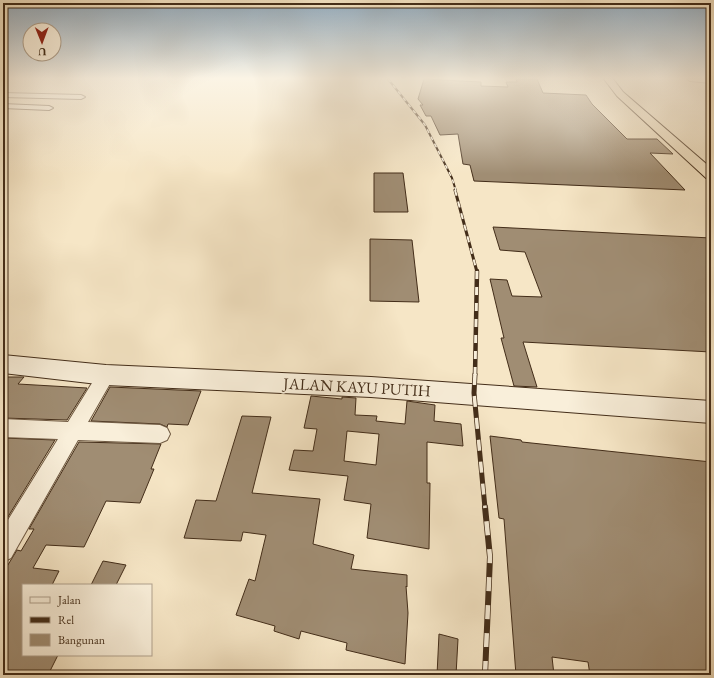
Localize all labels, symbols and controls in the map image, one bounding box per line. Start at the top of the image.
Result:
north arrow [22,22,62,62]
text: U [37,45,46,59]
street label: JALAN KAYU PUTIH [281,373,431,401]
legend [22,584,152,656]
text: Jalan [57,592,82,608]
text: Rel [58,612,74,628]
text: Bangunan [58,632,106,648]

